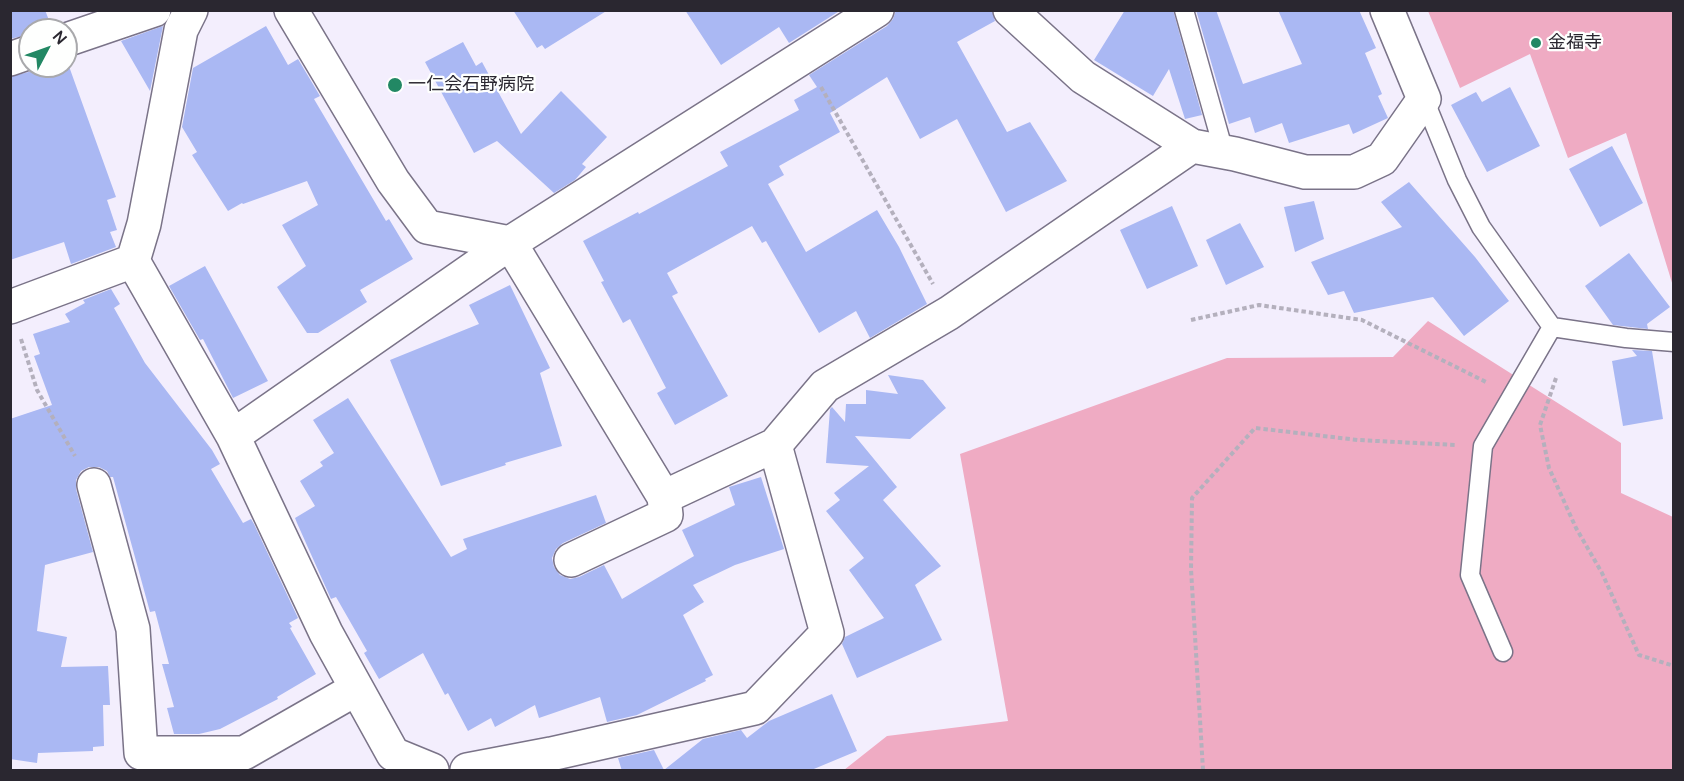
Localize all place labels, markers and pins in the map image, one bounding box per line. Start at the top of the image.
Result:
place label: 金福寺 [1548,32,1602,54]
marker: 金福寺 [1529,36,1543,50]
place label: 一仁会石野病院 [408,74,534,96]
marker: 一仁会石野病院 [386,76,404,94]

